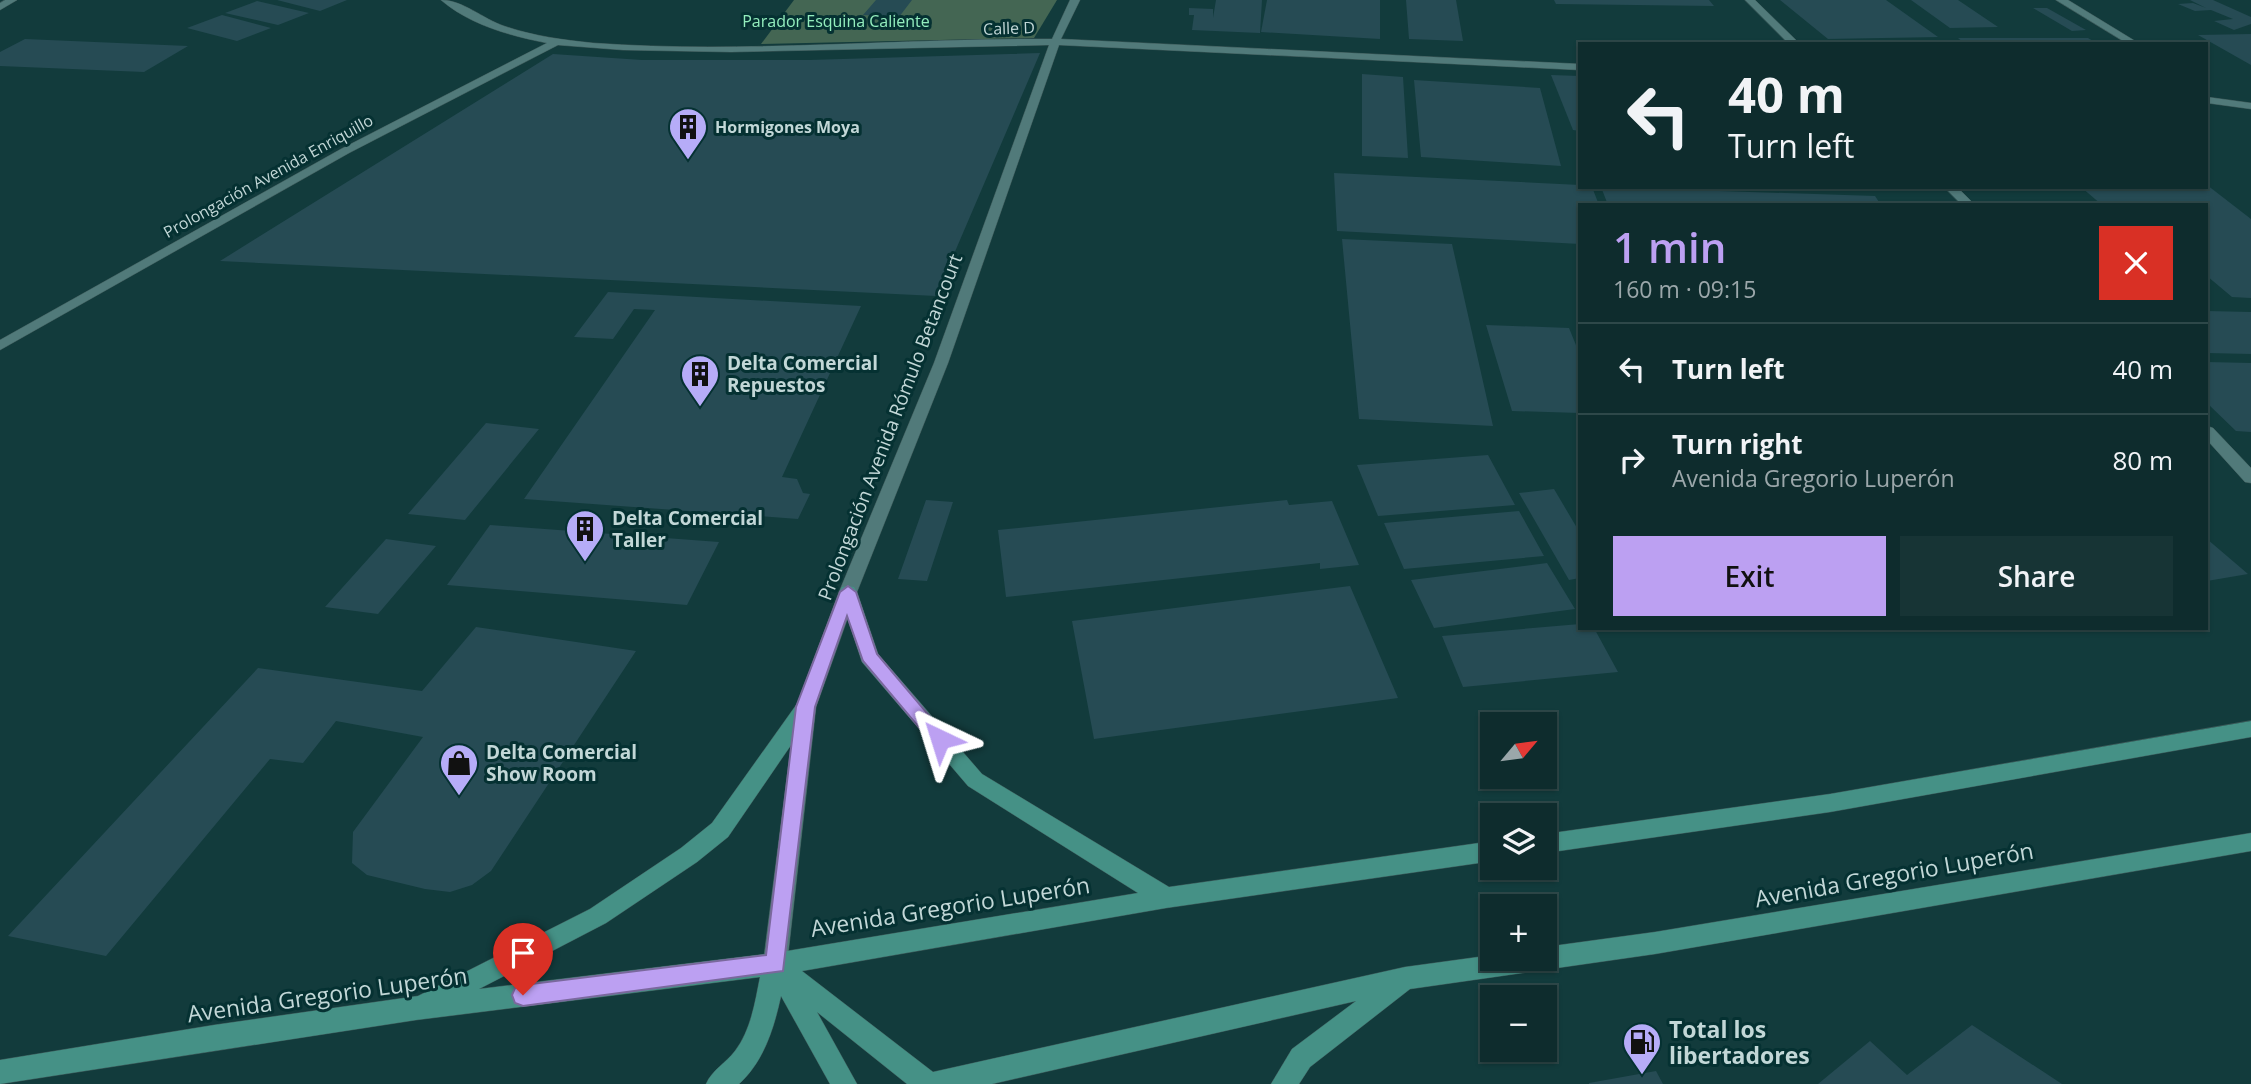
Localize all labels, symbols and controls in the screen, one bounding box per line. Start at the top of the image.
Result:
park label: Parador Esquina Caliente [742,10,930,32]
street label: Calle D [983,16,1035,40]
text: 40 m [1728,61,1845,127]
icon: left [1613,70,1704,161]
building icon: Hormigones Moya [667,106,709,161]
street label: Prolongación Avenida Enriquillo [159,109,377,243]
place label: Hormigones Moya [715,116,860,138]
text: Turn left [1728,124,1854,167]
text: 1 min [1613,218,1726,275]
button: close [2099,226,2173,300]
street label: Prolongación Avenida Rómulo Betancourt [812,250,968,604]
text: 160 m · 09:15 [1613,273,1756,305]
place label: Delta Comercial Repuestos [727,350,878,398]
icon: left [1613,350,1651,388]
text: Turn left [1672,351,1784,387]
text: 40 m [2112,351,2173,387]
building icon: Delta Comercial Repuestos [679,353,721,408]
text: Turn right [1672,426,1803,462]
icon: right [1613,441,1651,479]
text: 80 m [2112,442,2173,478]
text: Avenida Gregorio Luperón [1672,462,1955,494]
place label: Delta Comercial Taller [612,505,763,553]
building icon: Delta Comercial Taller [564,508,606,563]
button: Exit [1613,536,1886,616]
button: Share [1900,536,2173,616]
position arrow [903,702,977,776]
north arrow [1480,712,1558,789]
map controls [1480,712,1557,1062]
place label: Delta Comercial Show Room [486,739,637,787]
shop icon: Delta Comercial Show Room [438,742,480,797]
button: layers [1480,803,1557,880]
street label: Avenida Gregorio Luperón [1752,834,2036,914]
street label: Avenida Gregorio Luperón [808,868,1092,944]
button: + [1480,894,1557,971]
pin [493,923,553,995]
icon: arrive [504,934,542,972]
street label: Avenida Gregorio Luperón [185,958,469,1030]
button: − [1480,985,1557,1062]
place label: Total los libertadores [1669,1013,1810,1071]
fuel station icon: Total los libertadores [1621,1021,1663,1076]

